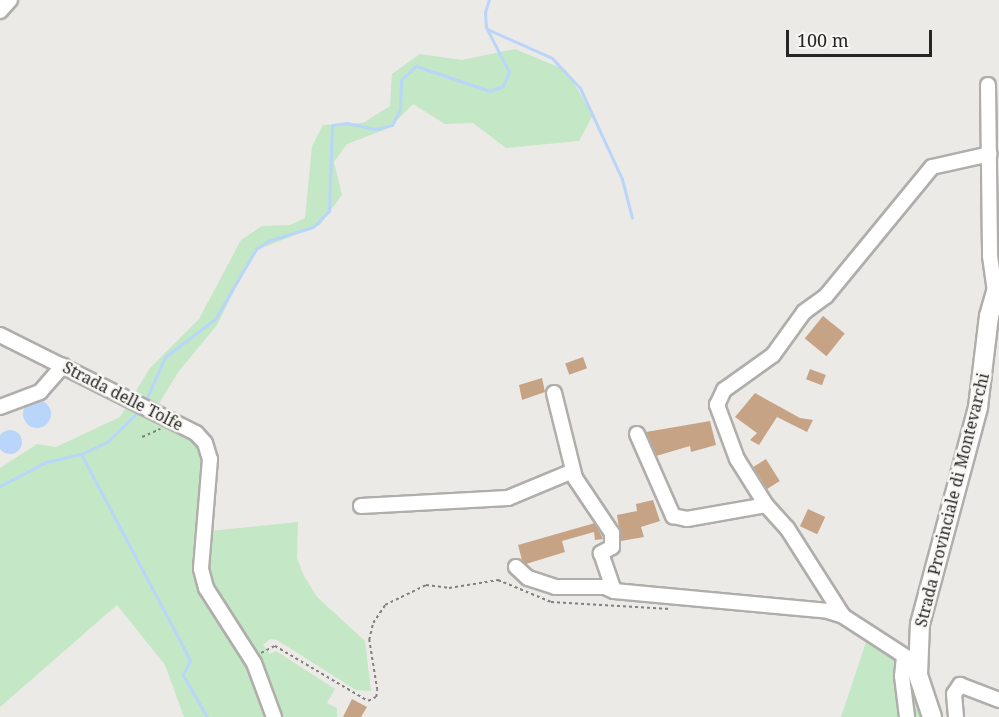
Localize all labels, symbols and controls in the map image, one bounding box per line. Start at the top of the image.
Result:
scale bar [789,18,934,56]
text: 100 m [797,28,849,52]
street label: Strada delle Tolfe [60,357,186,435]
street label: Strada Provinciale di Montevarchi [911,371,993,629]

